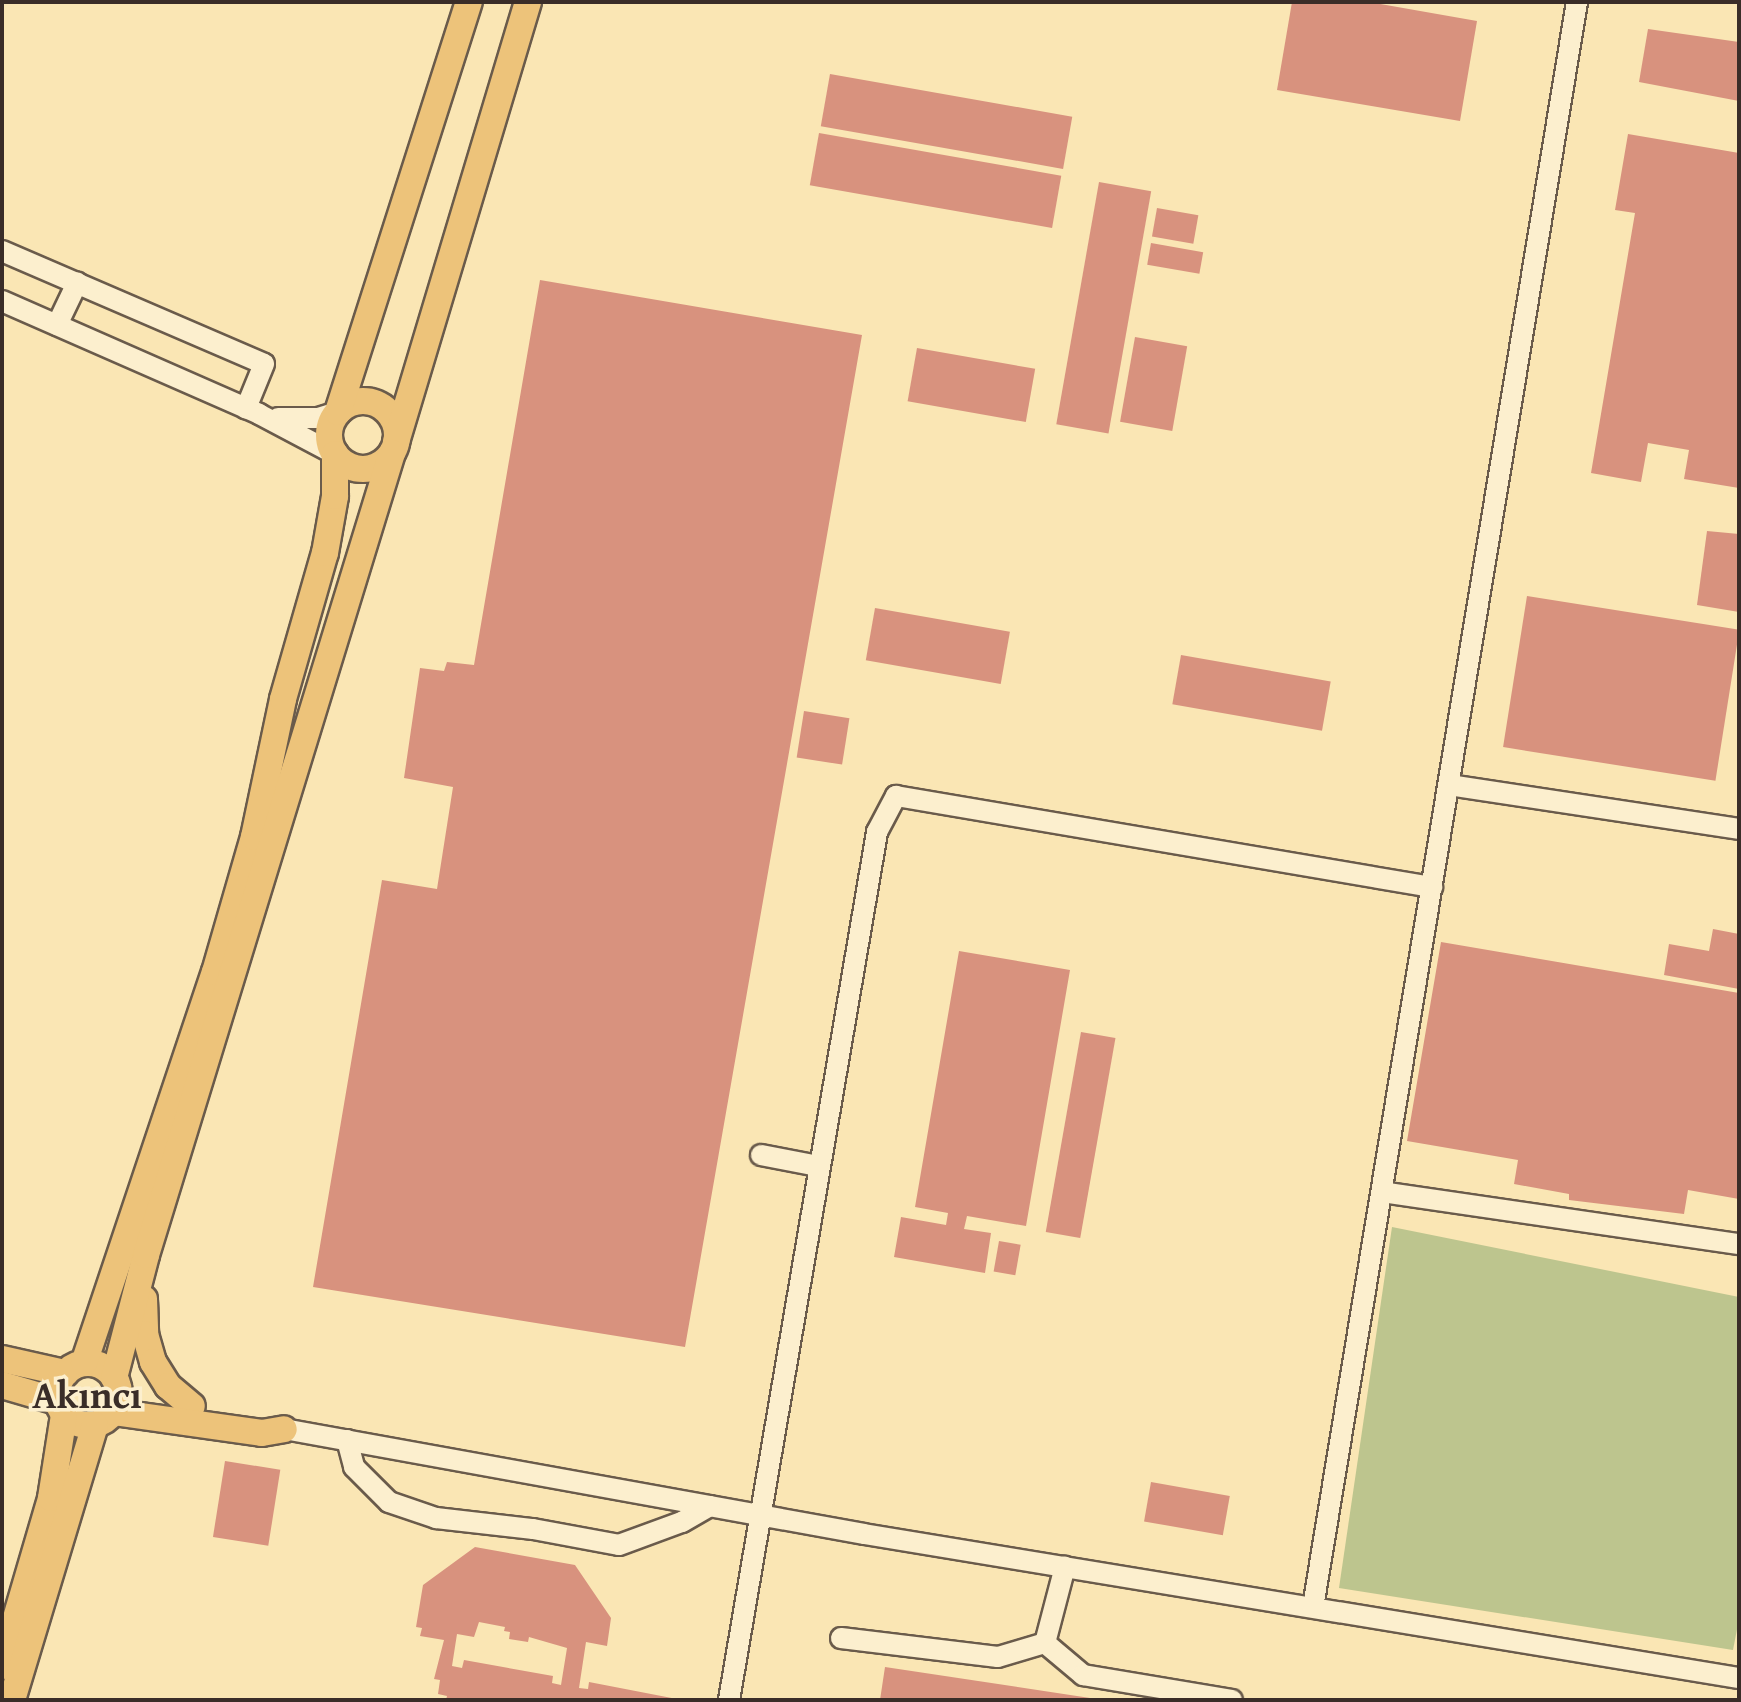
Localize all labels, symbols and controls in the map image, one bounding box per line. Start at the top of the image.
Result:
district label: Akıncı [32,1372,142,1418]

